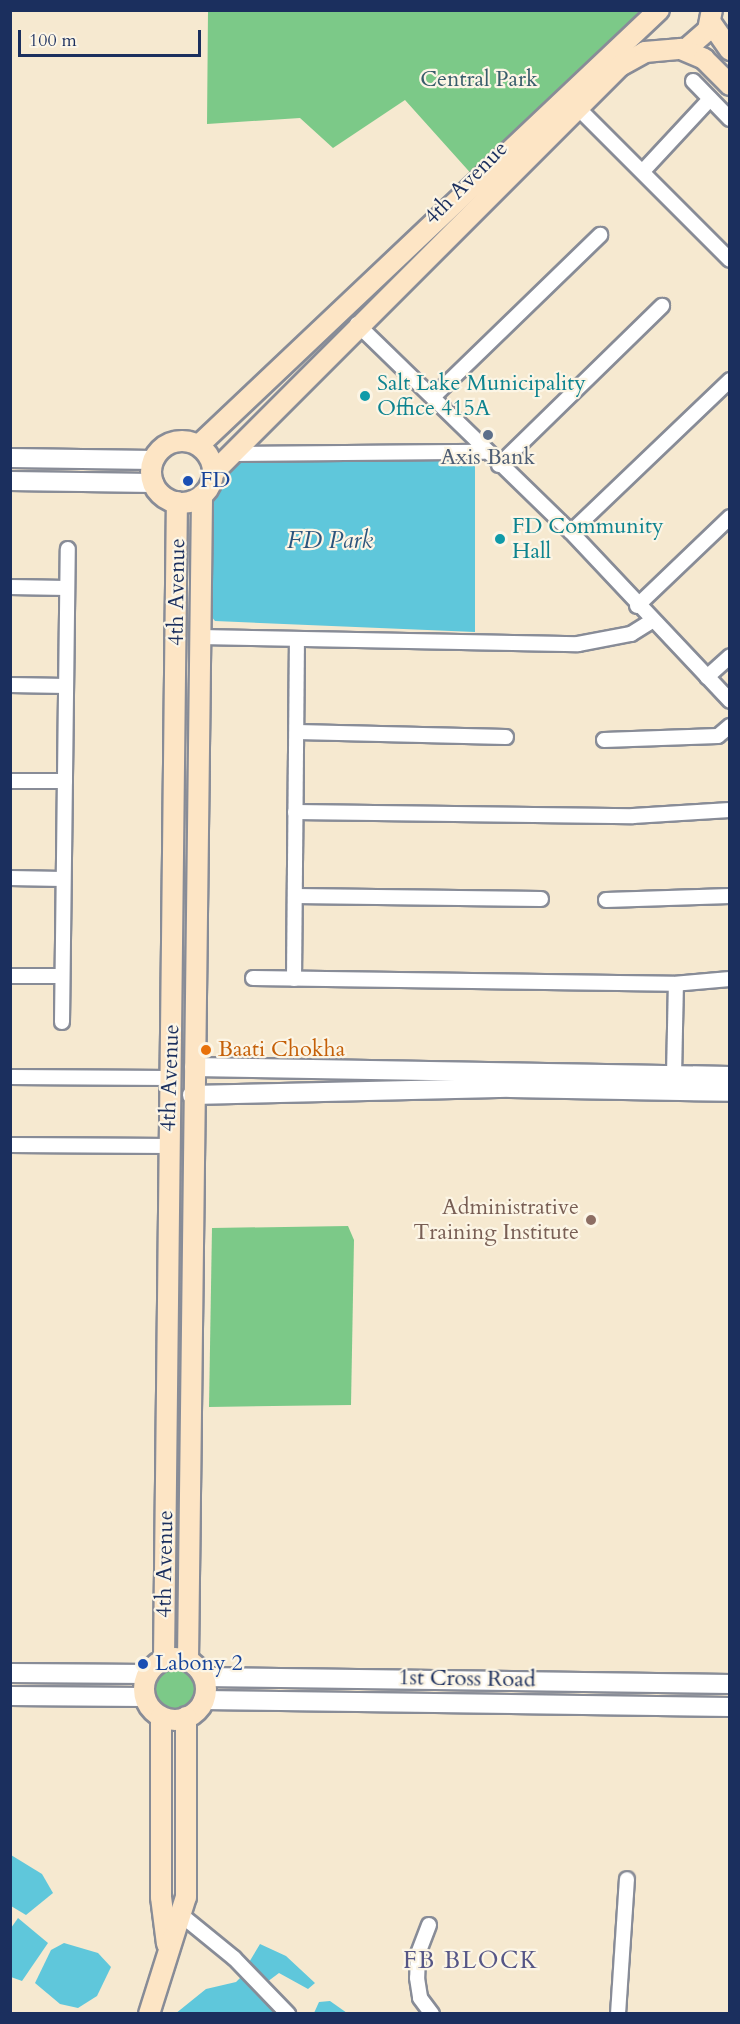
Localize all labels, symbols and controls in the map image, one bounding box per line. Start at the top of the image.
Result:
scale bar [21,18,204,56]
text: 100 m [29,28,77,53]
park label: Central Park [420,67,538,93]
street label: 4th Avenue [419,136,513,230]
place label: Salt Lake Municipality Office 415A [377,370,586,422]
marker: Salt Lake Municipality Office 415A [358,389,372,403]
marker: Axis Bank [481,428,495,442]
place label: Axis Bank [441,445,535,471]
place label: FD [200,468,230,494]
marker: FD [181,474,195,488]
place label: FD Community Hall [512,513,664,564]
water label: FD Park [287,527,373,555]
marker: FD Community Hall [493,532,507,546]
street label: 4th Avenue [163,538,191,646]
street label: 4th Avenue [155,1024,185,1132]
place label: Baati Chokha [218,1037,345,1063]
marker: Baati Chokha [199,1043,213,1057]
place label: Administrative Training Institute [413,1194,579,1246]
marker: Administrative Training Institute [584,1213,598,1227]
street label: 4th Avenue [151,1510,179,1618]
place label: Labony 2 [155,1651,243,1677]
marker: Labony 2 [136,1657,150,1671]
street label: 1st Cross Road [398,1665,536,1693]
district label: FB BLOCK [403,1947,539,1975]

